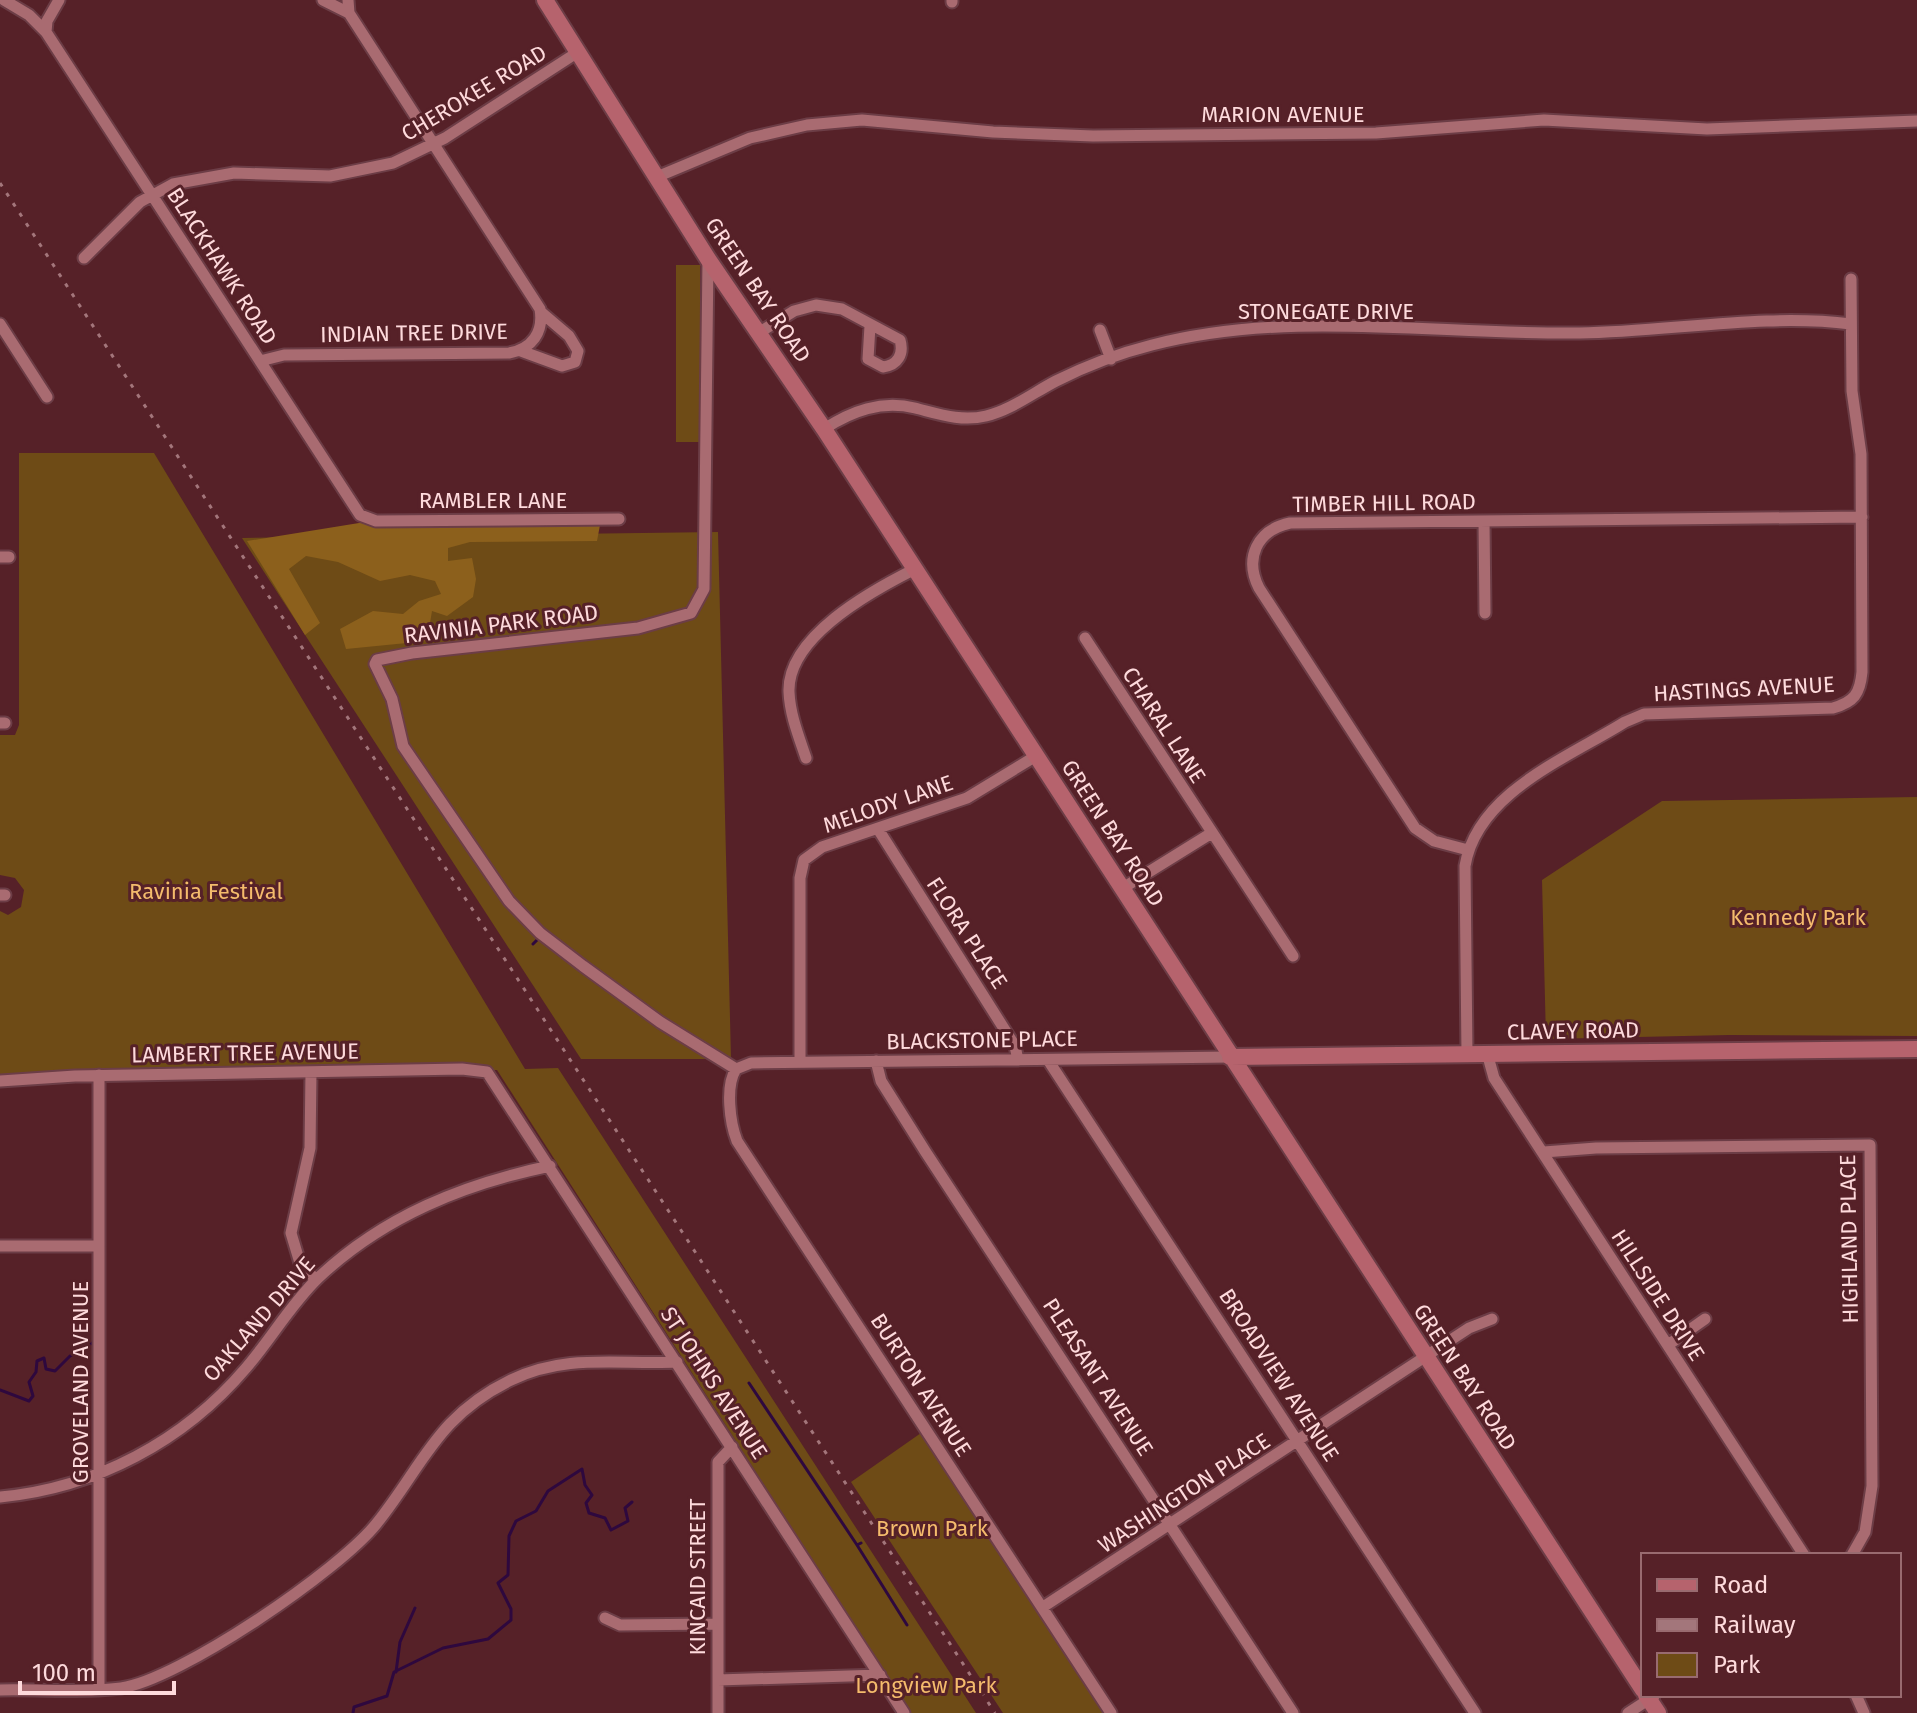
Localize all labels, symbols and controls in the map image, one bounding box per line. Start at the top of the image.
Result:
street label: CHEROKEE ROAD [396,39,552,147]
street label: MARION AVENUE [1201,101,1365,128]
street label: BLACKHAWK ROAD [161,183,283,349]
street label: GREEN BAY ROAD [699,212,817,368]
street label: STONEGATE DRIVE [1238,298,1414,325]
street label: INDIAN TREE DRIVE [320,318,508,348]
street label: RAMBLER LANE [419,487,567,514]
street label: TIMBER HILL ROAD [1292,488,1476,518]
street label: RAVINIA PARK ROAD [402,599,600,649]
street label: CHARAL LANE [1116,662,1212,788]
street label: HASTINGS AVENUE [1653,671,1835,707]
street label: GREEN BAY ROAD [1056,755,1170,911]
street label: MELODY LANE [819,769,957,839]
street label: FLORA PLACE [921,872,1013,994]
park label: Ravinia Festival [129,878,283,905]
park label: Kennedy Park [1730,904,1866,931]
street label: CLAVEY ROAD [1507,1016,1639,1046]
street label: BLACKSTONE PLACE [886,1025,1078,1055]
street label: LAMBERT TREE AVENUE [131,1038,359,1068]
street label: HIGHLAND PLACE [1834,1154,1864,1324]
street label: HILLSIDE DRIVE [1605,1224,1711,1366]
street label: OAKLAND DRIVE [197,1251,321,1387]
street label: GROVELAND AVENUE [67,1281,94,1483]
street label: BROADVIEW AVENUE [1213,1284,1345,1466]
street label: PLEASANT AVENUE [1037,1293,1159,1461]
street label: GREEN BAY ROAD [1408,1299,1522,1455]
street label: ST JOHNS AVENUE [655,1302,773,1464]
street label: BURTON AVENUE [865,1308,977,1462]
street label: WASHINGTON PLACE [1093,1427,1275,1559]
street label: KINCAID STREET [684,1498,711,1656]
park label: Brown Park [876,1515,989,1542]
legend [1641,1553,1901,1697]
text: Road [1713,1571,1768,1599]
text: Railway [1713,1611,1796,1639]
scale bar [20,1645,174,1695]
text: Park [1713,1651,1761,1679]
text: 100 m [32,1659,96,1687]
park label: Longview Park [855,1672,997,1699]

